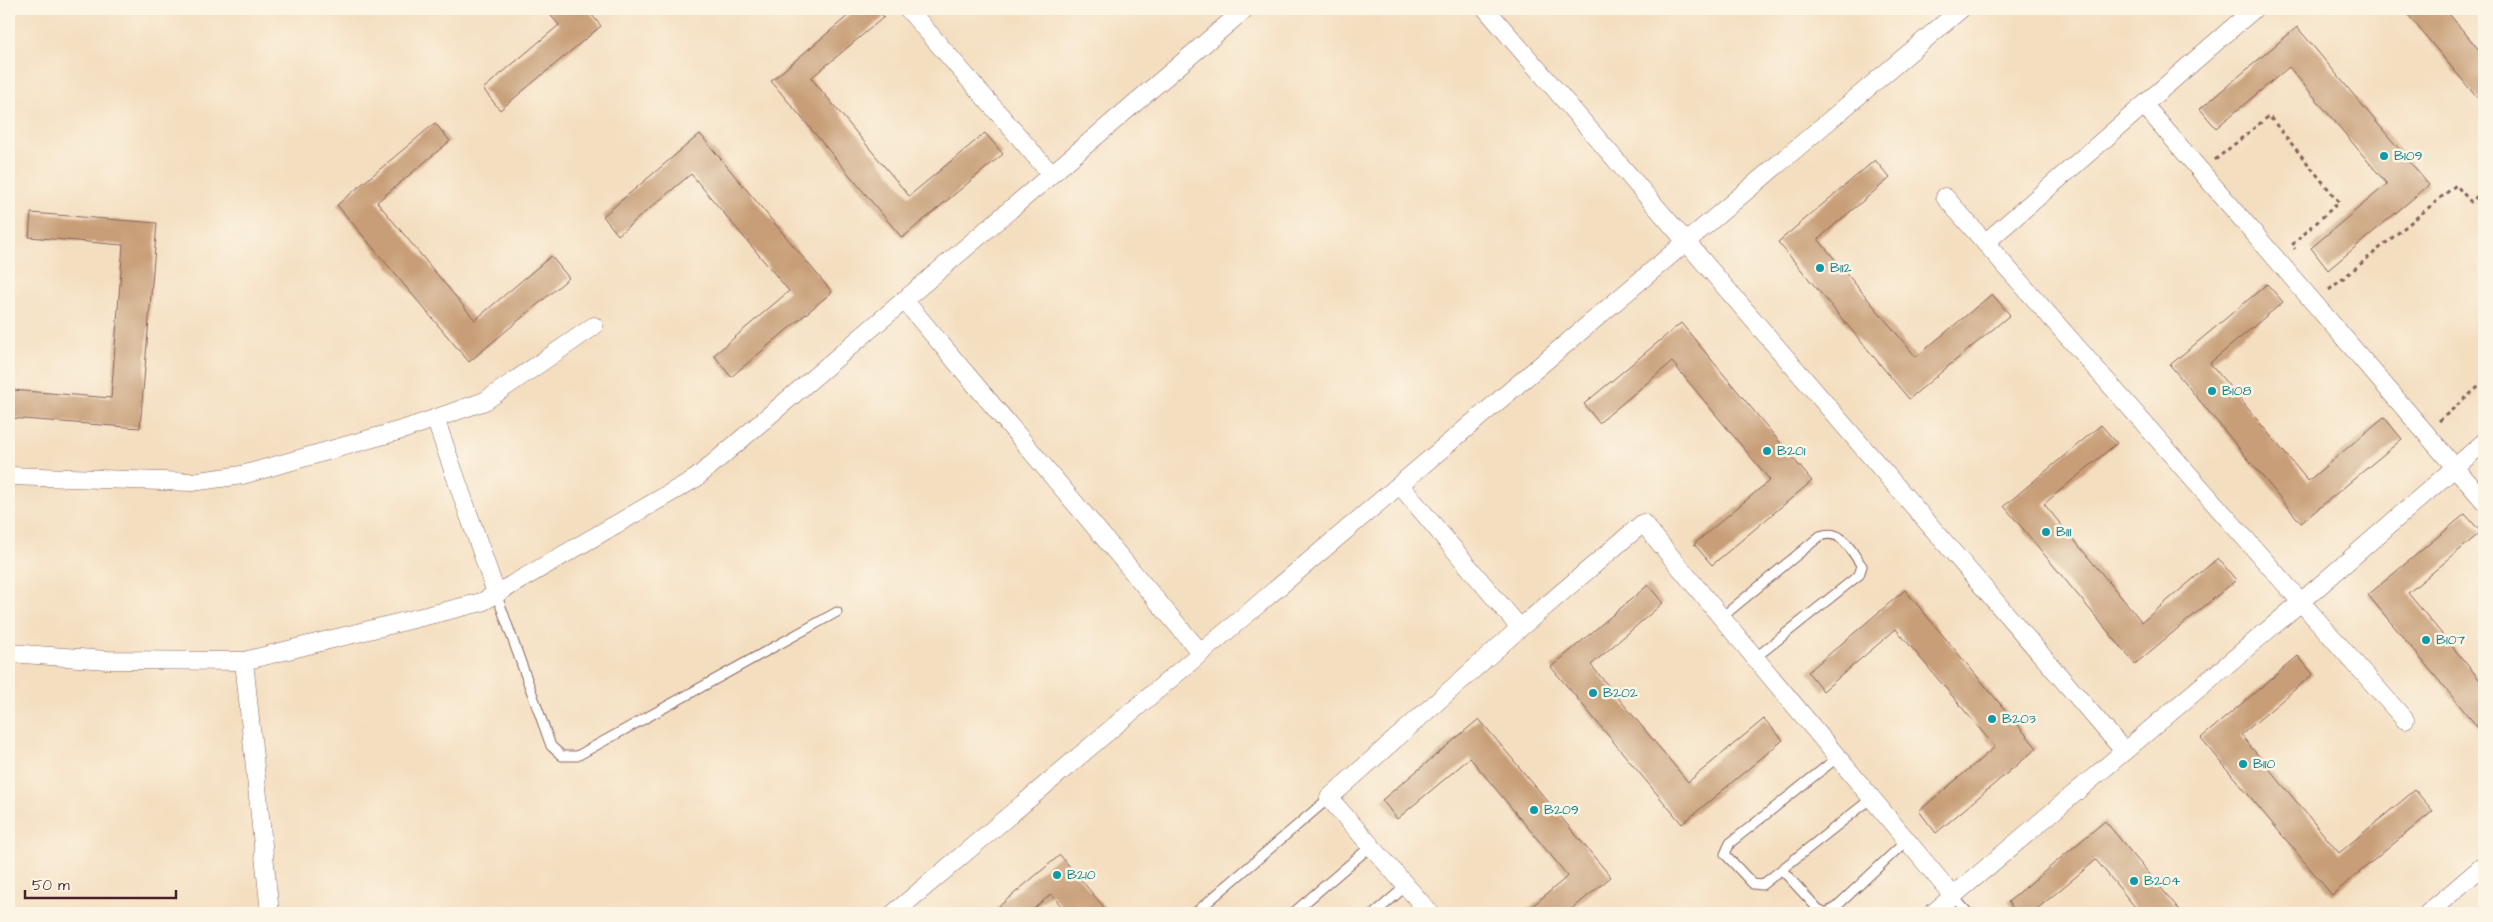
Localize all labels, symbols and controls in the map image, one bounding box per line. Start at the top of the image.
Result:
place label: B109 [2394,146,2423,166]
marker: B109 [2378,150,2390,162]
place label: B112 [1830,258,1852,278]
marker: B112 [1814,262,1826,274]
place label: B108 [2222,381,2252,401]
marker: B108 [2206,385,2218,397]
place label: B201 [1777,441,1806,461]
marker: B201 [1761,445,1773,457]
place label: B111 [2056,522,2072,542]
marker: B111 [2040,526,2052,538]
place label: B107 [2436,630,2466,650]
marker: B107 [2420,634,2432,646]
place label: B202 [1603,683,1638,703]
marker: B202 [1587,687,1599,699]
place label: B203 [2002,709,2036,729]
marker: B203 [1986,713,1998,725]
place label: B110 [2253,754,2276,774]
marker: B110 [2237,758,2249,770]
place label: B209 [1544,800,1579,820]
marker: B209 [1528,804,1540,816]
place label: B210 [1067,865,1096,885]
scale bar [25,867,176,899]
marker: B210 [1051,869,1063,881]
place label: B204 [2144,871,2181,891]
text: 50 m [32,875,70,896]
marker: B204 [2128,875,2140,887]

